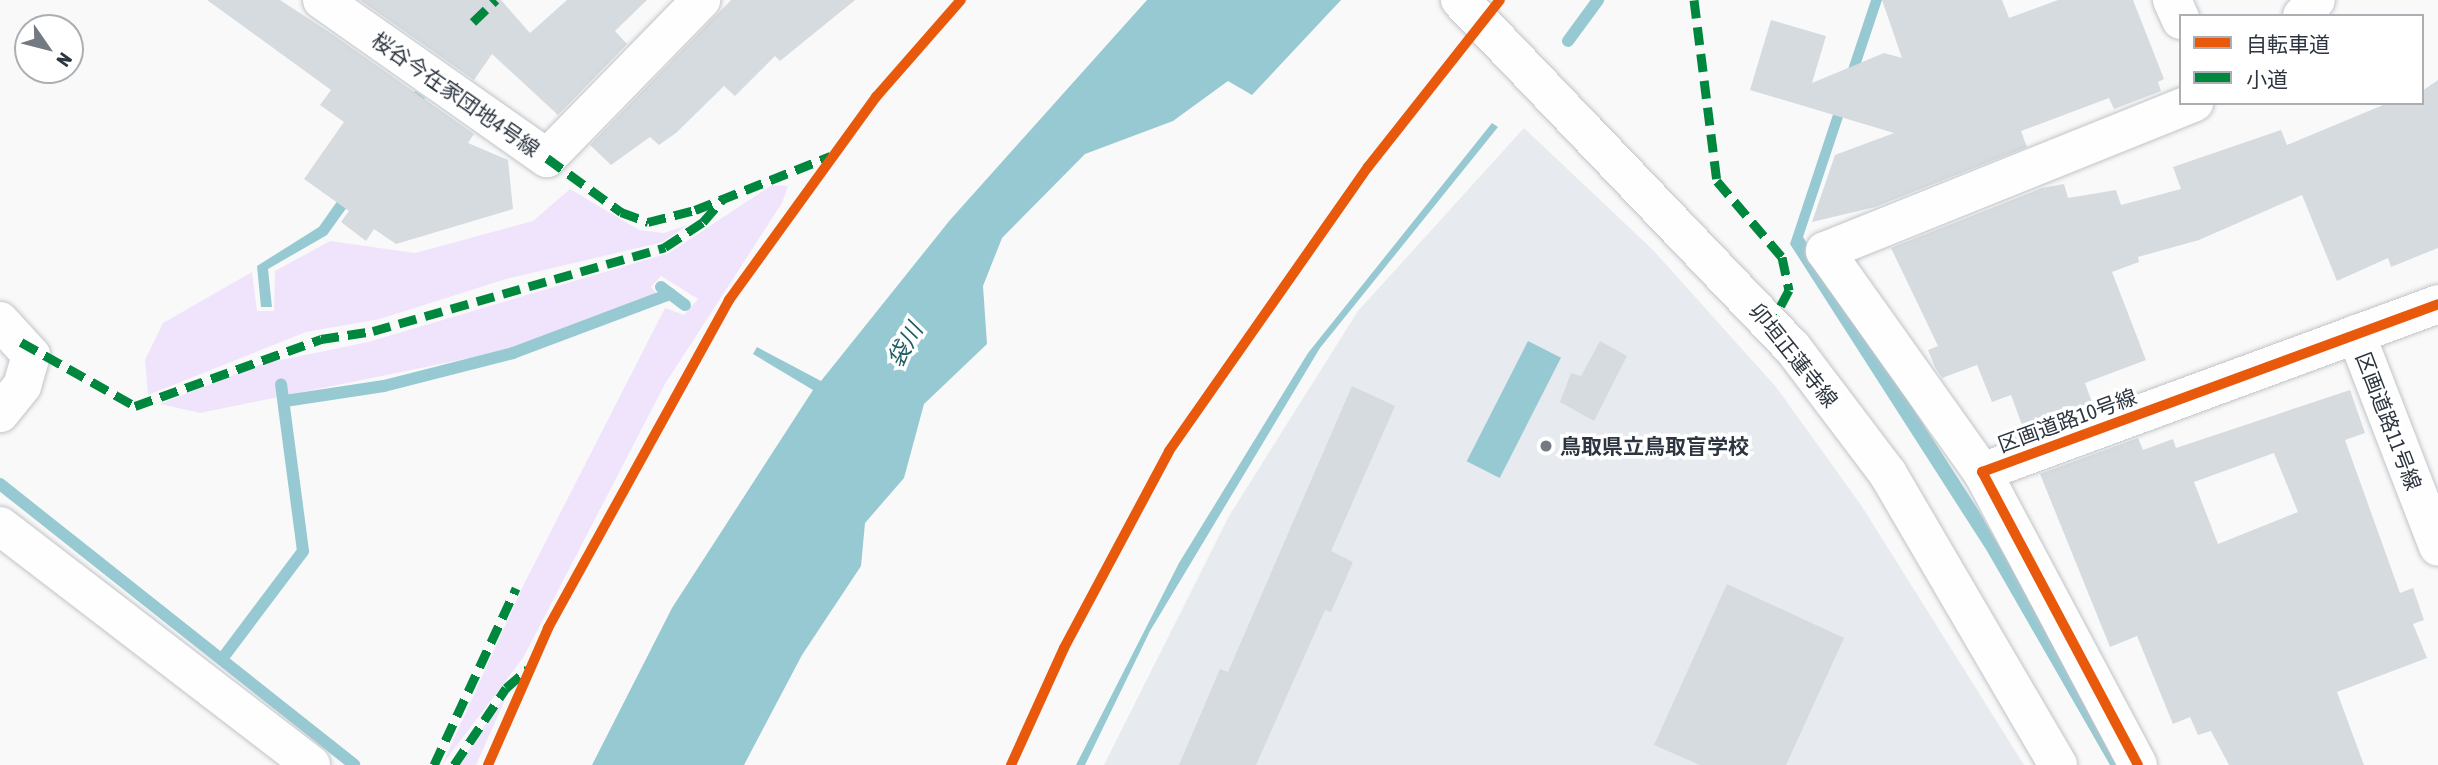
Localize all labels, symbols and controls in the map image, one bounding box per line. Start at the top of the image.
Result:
north arrow [14,14,84,84]
legend [2179,14,2424,105]
street label: 桜谷今在家団地4号線 [367,27,545,161]
text: 自転車道 [2246,32,2330,56]
text: N [52,49,77,71]
text: 小道 [2246,67,2288,91]
street label: 卯垣正蓮寺線 [1745,298,1843,412]
water label: 袋川 [882,318,928,372]
street label: 区画道路11号線 [2351,348,2427,494]
street label: 区画道路10号線 [1994,383,2140,457]
place label: 鳥取県立鳥取盲学校 [1560,433,1749,459]
marker: 鳥取県立鳥取盲学校 [1538,438,1554,454]

